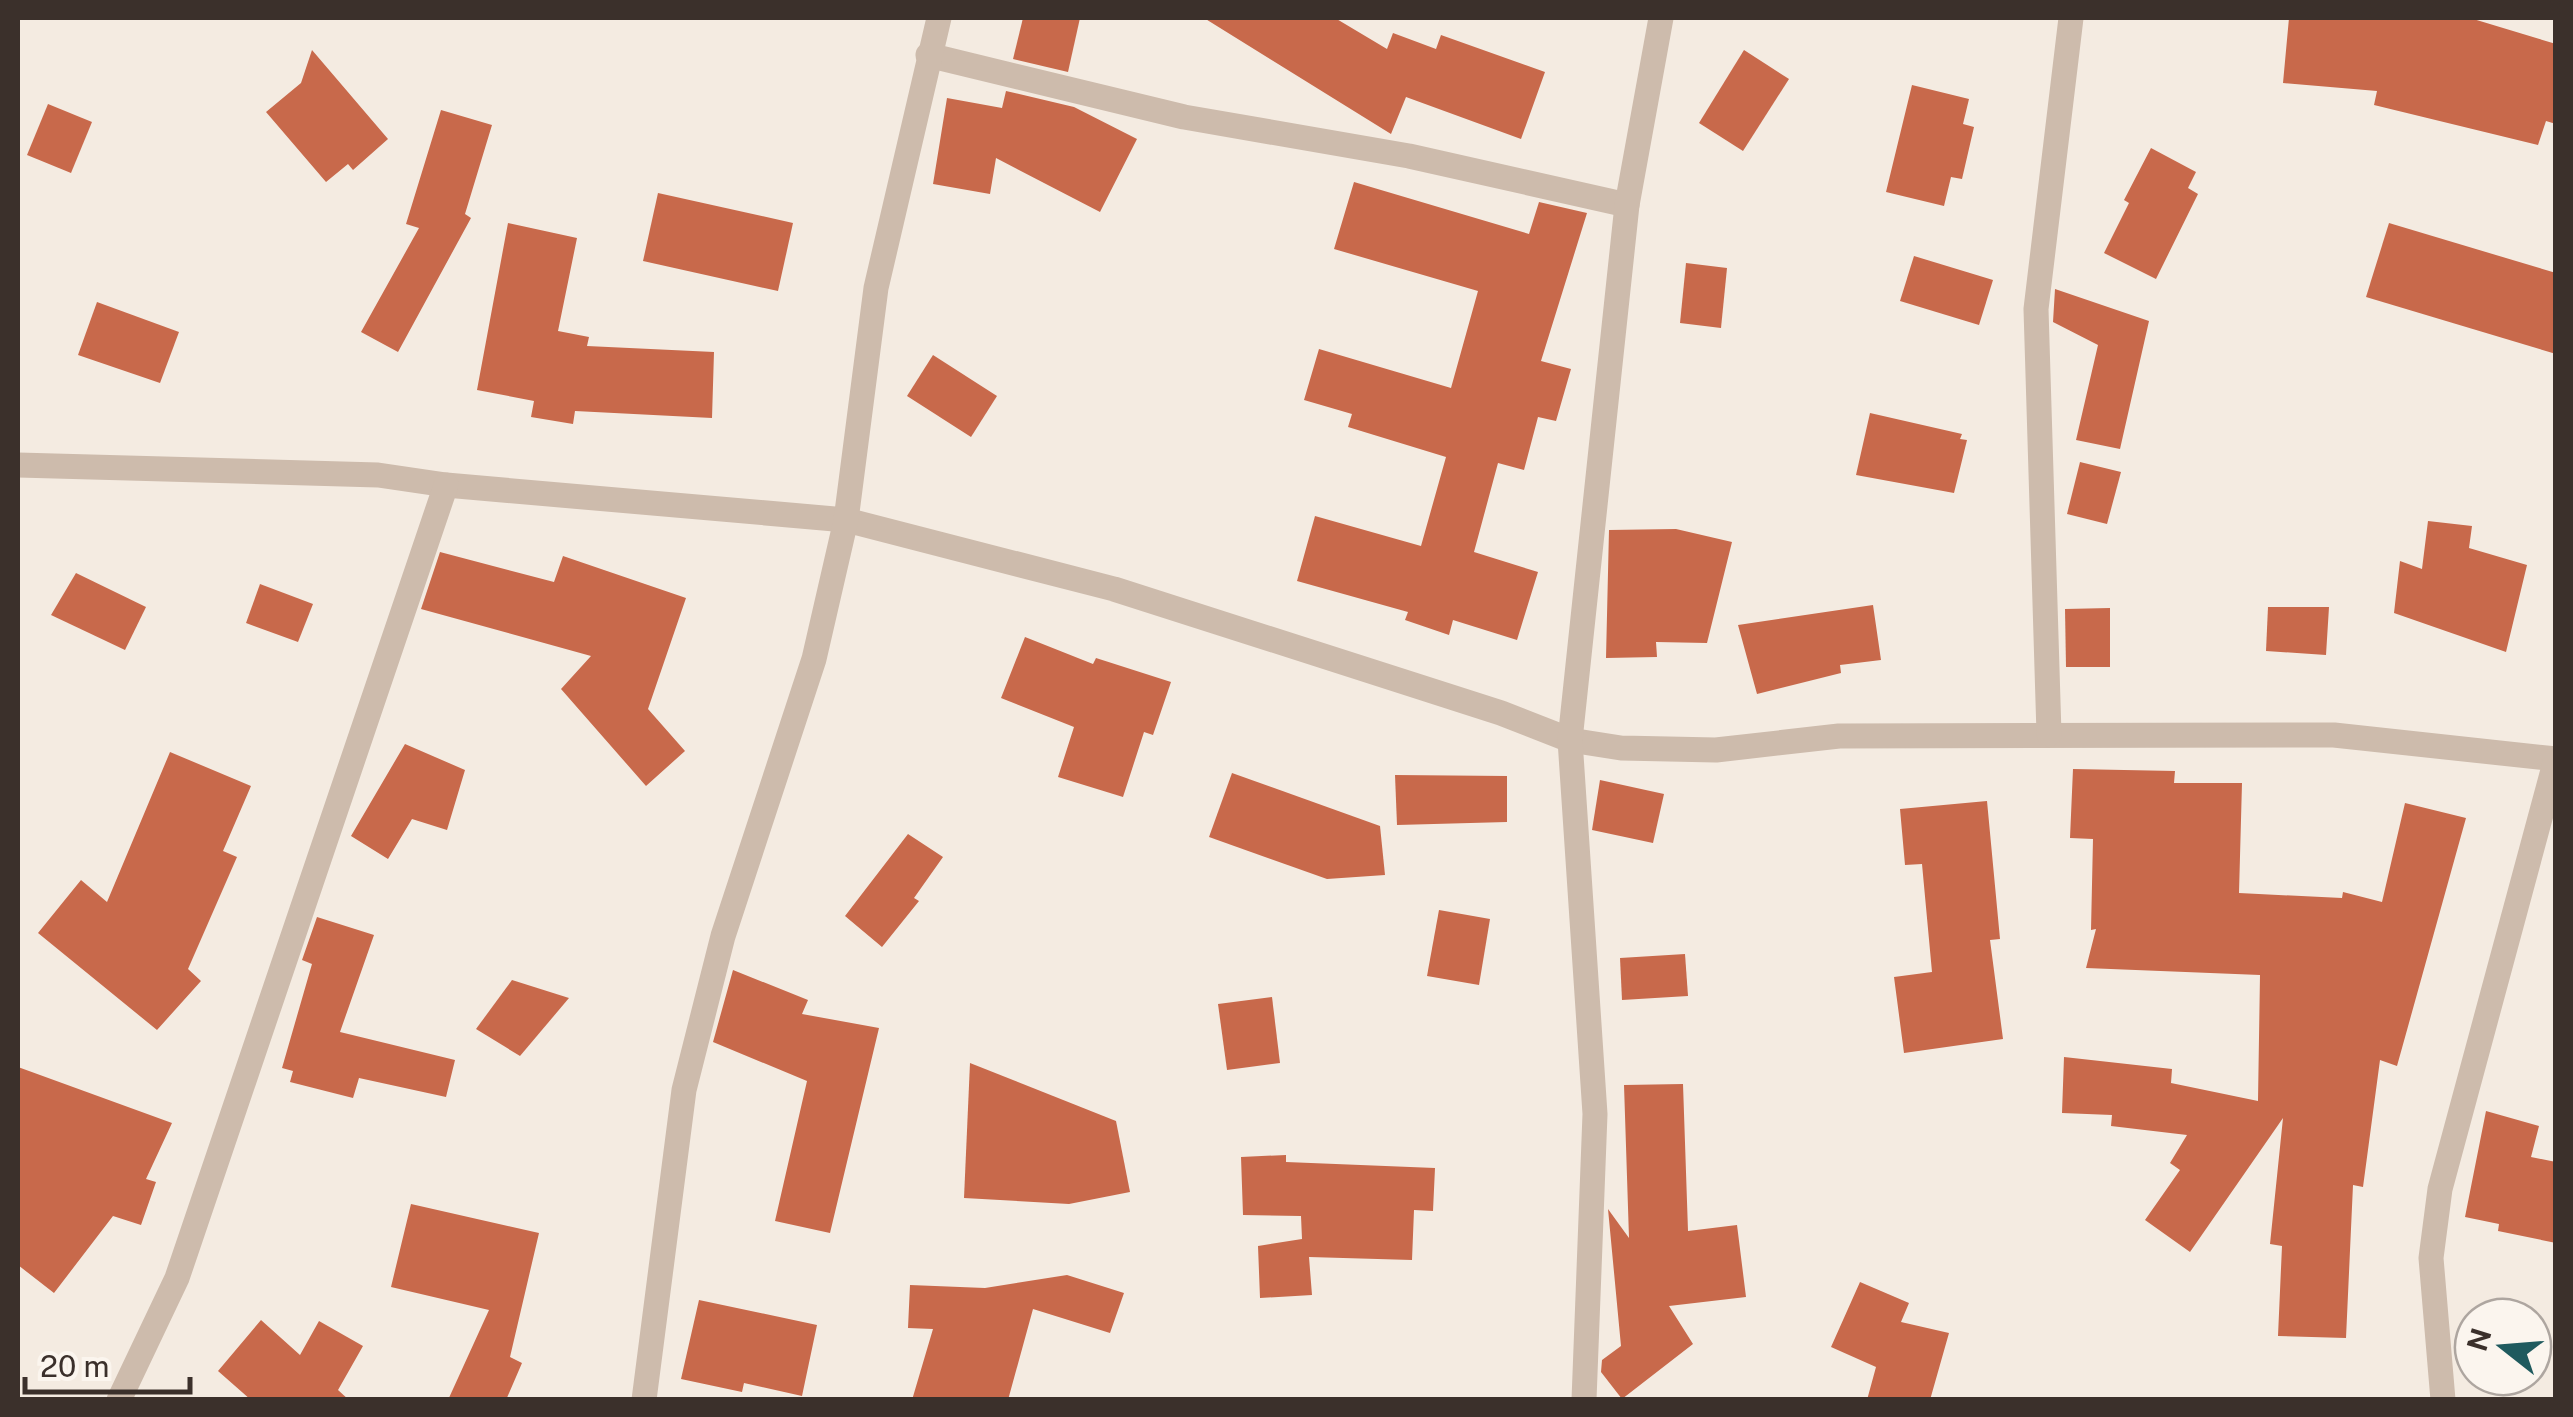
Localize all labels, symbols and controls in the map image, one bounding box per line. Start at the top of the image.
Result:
north arrow [2453,1297,2553,1397]
text: N [2460,1324,2498,1355]
scale bar [25,1332,190,1394]
text: 20 m [40,1348,109,1384]

